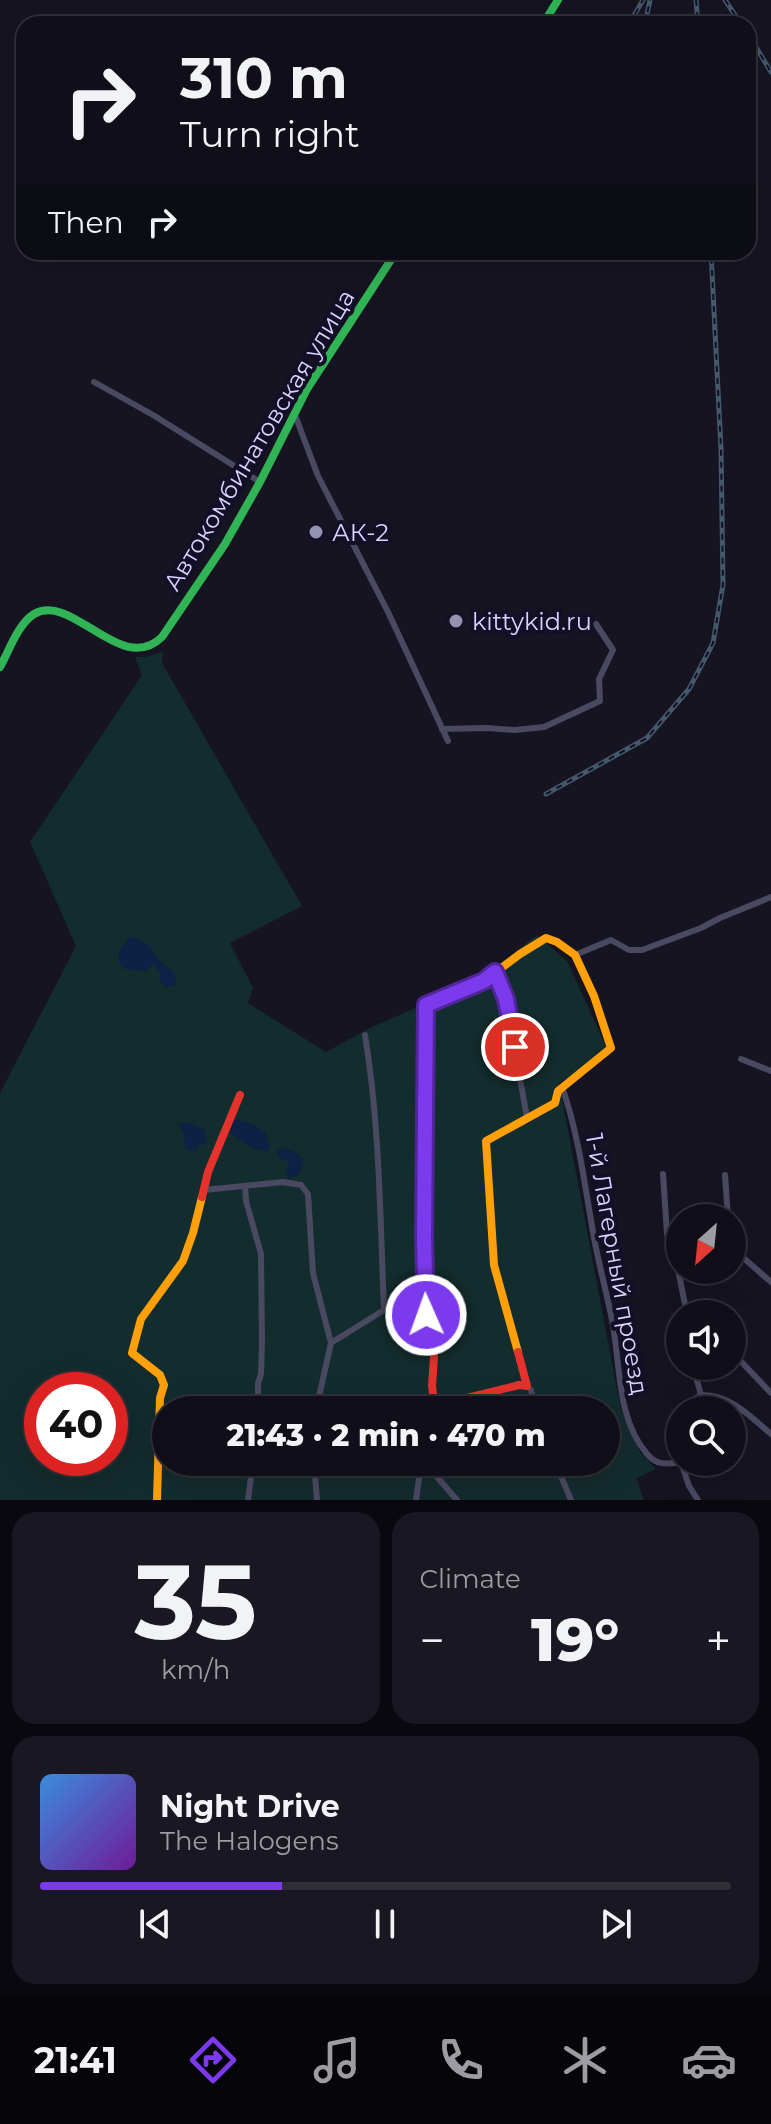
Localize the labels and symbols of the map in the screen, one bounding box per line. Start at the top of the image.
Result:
street label: Автокомбинатовская улица [157,284,361,596]
place label: АК-2 [332,518,389,547]
marker: АК-2 [307,523,325,541]
place label: kittykid.ru [472,607,592,636]
marker: kittykid.ru [447,612,465,630]
pin [481,1013,549,1081]
street label: 1-й Лагерный проезд [580,1131,654,1397]
north arrow [666,1204,746,1284]
position arrow [384,1273,468,1357]
speed limit sign: 40 [24,1372,128,1476]

